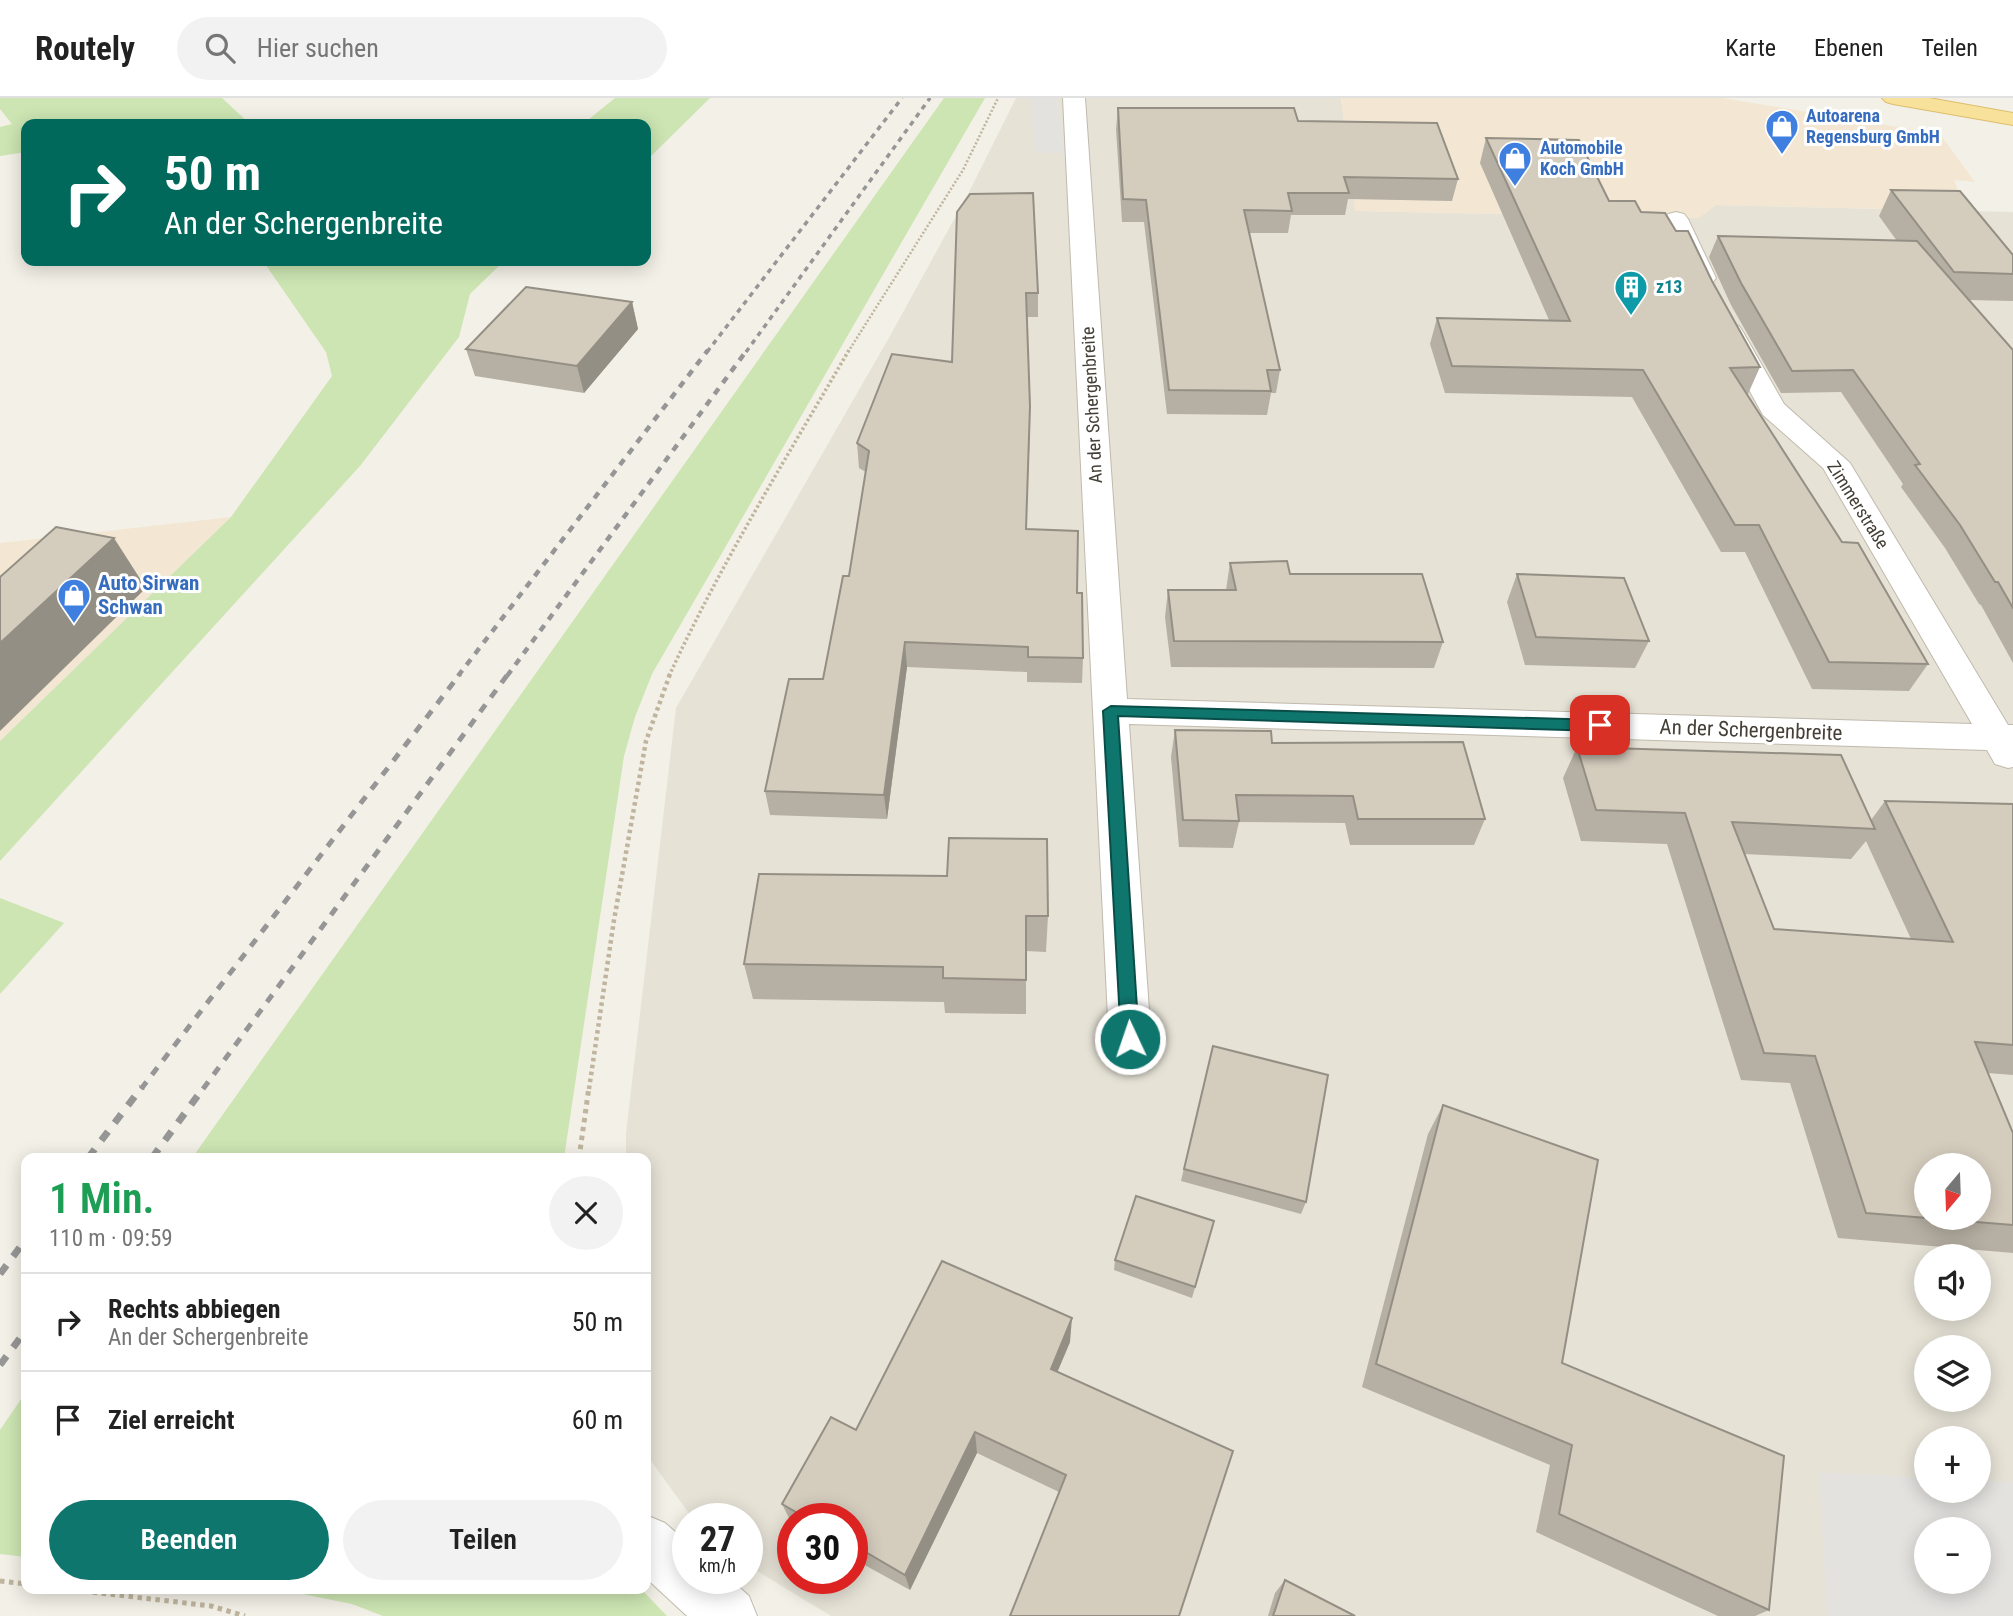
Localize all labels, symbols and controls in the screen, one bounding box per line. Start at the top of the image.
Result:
search box [177,17,667,80]
text: Routely [35,29,135,68]
icon: search [201,29,239,67]
text: Hier suchen [257,33,379,63]
text: Karte [1725,34,1776,62]
text: Ebenen [1814,34,1884,62]
text: Teilen [1922,34,1978,62]
place label: Autoarena Regensburg GmbH [1806,105,1940,147]
shop icon: Autoarena Regensburg GmbH [1763,107,1801,156]
place label: Automobile Koch GmbH [1540,137,1624,179]
shop icon: Automobile Koch GmbH [1496,139,1534,188]
text: 50 m [164,145,261,202]
icon: right [49,147,140,238]
text: An der Schergenbreite [164,204,443,242]
building icon: z13 [1612,268,1650,317]
place label: z13 [1656,276,1682,297]
street label: An der Schergenbreite [1077,326,1106,484]
street label: Zimmerstraße [1823,457,1894,553]
place label: Auto Sirwan Schwan [98,571,199,619]
shop icon: Auto Sirwan Schwan [55,576,93,625]
pin [1570,695,1630,755]
icon: arrive [1581,706,1619,744]
street label: An der Schergenbreite [1659,715,1843,745]
position arrow [1093,1002,1167,1076]
north arrow [1914,1153,1992,1230]
map controls [1914,1153,1991,1594]
text: 1 Min. [49,1174,155,1223]
button: close [549,1176,623,1250]
text: 110 m · 09:59 [49,1225,173,1252]
button: sound [1914,1244,1991,1321]
text: Rechts abbiegen [108,1294,281,1324]
icon: right [49,1303,87,1341]
text: 50 m [572,1307,623,1337]
text: An der Schergenbreite [108,1324,308,1351]
button: layers [1914,1335,1991,1412]
icon: arrive [49,1401,87,1439]
text: Ziel erreicht [108,1405,234,1435]
text: 60 m [572,1405,623,1435]
button: + [1914,1426,1991,1503]
button: Beenden [49,1500,329,1580]
button: Teilen [343,1500,623,1580]
speed limit sign: 30 [777,1503,868,1594]
button: − [1914,1517,1991,1594]
text: 27 [700,1519,735,1560]
text: km/h [699,1555,736,1576]

